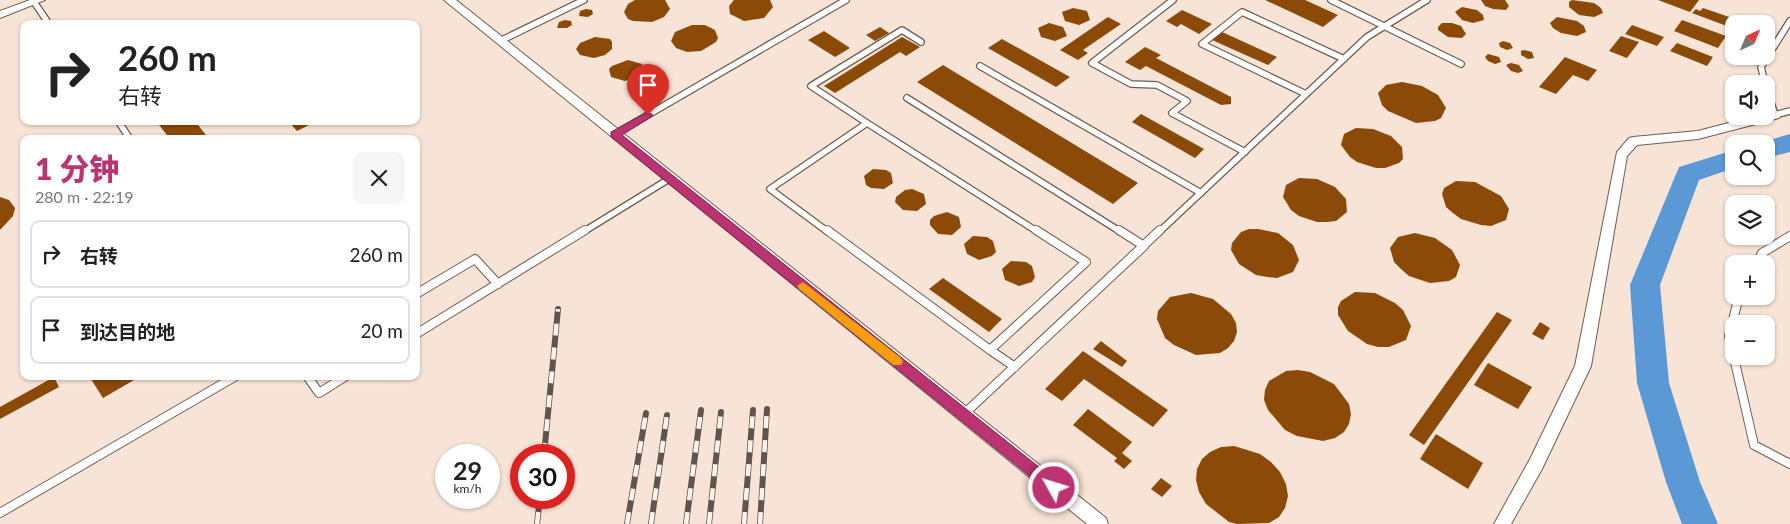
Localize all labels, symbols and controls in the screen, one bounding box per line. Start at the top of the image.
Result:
north arrow [1725,15,1775,65]
map controls [1725,15,1775,365]
text: 260 m [118,36,217,78]
icon: right [35,40,100,105]
pin [627,64,669,115]
icon: arrive [634,71,662,99]
button: sound [1725,75,1775,125]
text: 右转 [118,82,162,109]
button: search [1725,135,1775,185]
text: 1 分钟 [35,150,119,186]
button: close [353,152,405,204]
text: 280 m · 22:19 [35,187,134,206]
button: layers [1725,195,1775,245]
icon: right [37,240,65,268]
text: 260 m [349,243,403,266]
text: 右转 [80,244,118,267]
button: + [1725,255,1775,305]
button: − [1725,315,1775,365]
icon: arrive [37,316,65,344]
text: 20 m [360,319,403,342]
text: 到达目的地 [80,320,175,343]
speed limit sign: 30 [510,444,575,509]
text: 29 [453,455,482,485]
position arrow [1027,461,1079,513]
text: km/h [453,481,482,496]

